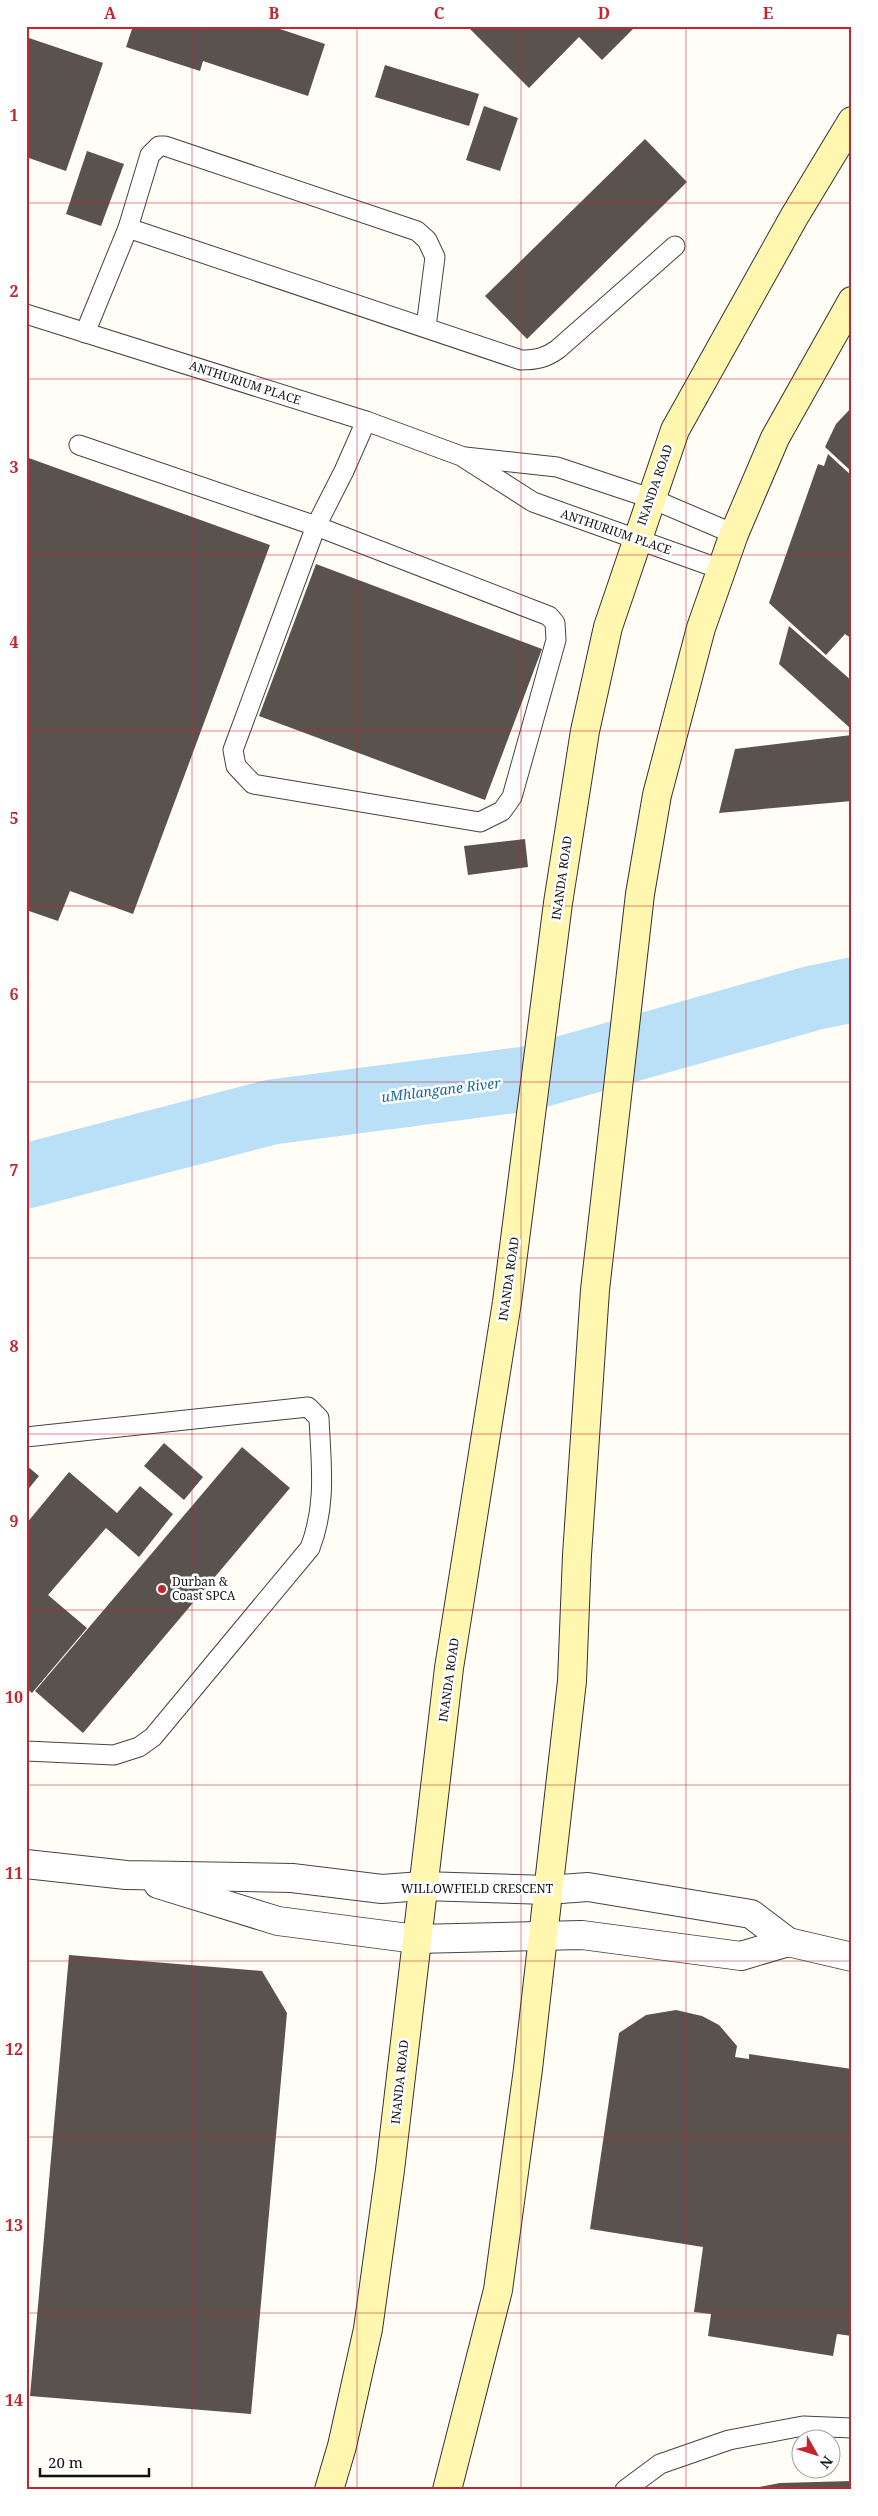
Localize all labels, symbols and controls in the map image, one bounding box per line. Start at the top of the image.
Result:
text: A [104,2,117,24]
text: B [269,2,280,24]
text: C [434,2,445,24]
text: D [598,2,610,24]
text: E [763,2,773,24]
text: 1 [9,104,19,126]
text: 2 [9,280,19,302]
street label: ANTHURIUM PLACE [187,356,303,409]
street label: INANDA ROAD [633,442,676,528]
text: 3 [9,456,19,478]
street label: ANTHURIUM PLACE [558,505,674,558]
text: 4 [9,631,19,653]
text: 5 [9,807,19,829]
street label: INANDA ROAD [547,835,576,921]
text: 6 [9,983,19,1005]
water label: uMhlangane River [380,1073,502,1106]
text: 7 [9,1159,19,1181]
street label: INANDA ROAD [494,1236,523,1322]
text: 8 [9,1335,19,1357]
text: 9 [9,1510,19,1532]
place label: Durban & Coast SPCA [172,1573,236,1604]
marker: Durban & Coast SPCA [156,1583,168,1595]
street label: INANDA ROAD [434,1637,463,1723]
text: 10 [5,1686,23,1708]
text: 11 [5,1862,23,1884]
street label: WILLOWFIELD CRESCENT [401,1880,554,1897]
text: 12 [5,2038,23,2060]
street label: INANDA ROAD [387,2039,412,2125]
text: 13 [5,2214,23,2236]
text: 14 [5,2389,23,2411]
north arrow [790,2428,840,2478]
scale bar [40,2446,149,2478]
text: 20 m [48,2452,83,2472]
text: N [816,2452,837,2473]

